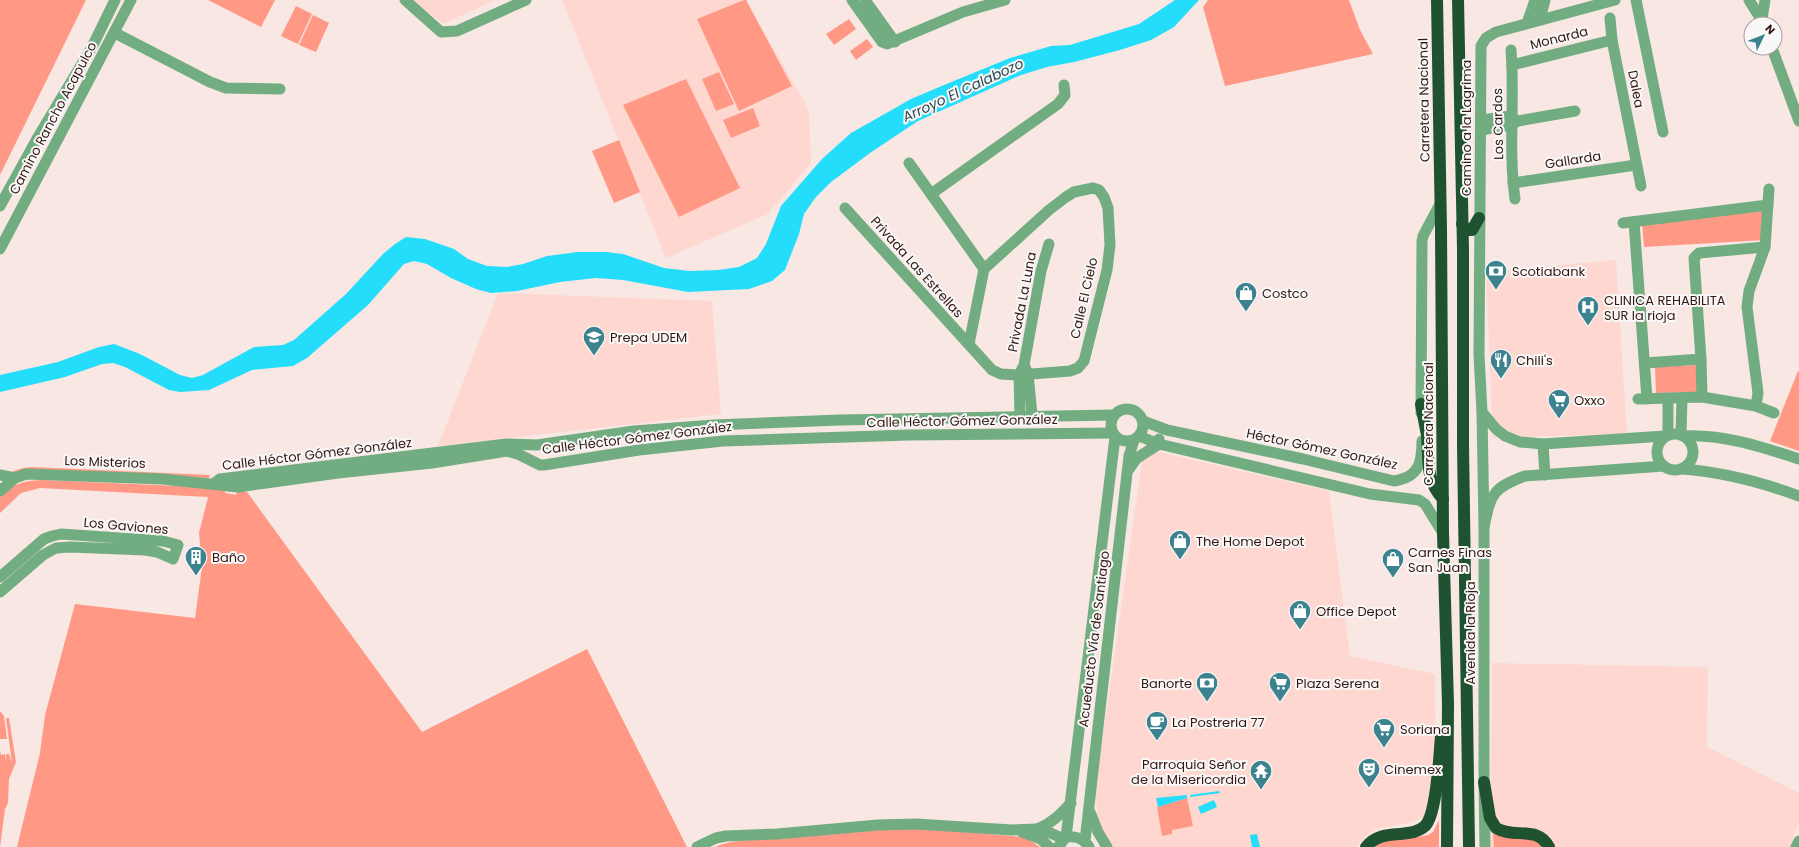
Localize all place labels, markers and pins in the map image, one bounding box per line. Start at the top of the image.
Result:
bank icon: Scotiabank [1483,258,1509,291]
place label: Scotiabank [1512,262,1585,281]
shop icon: Costco [1233,280,1259,313]
place label: Costco [1262,284,1308,303]
place label: CLINICA REHABILITA SUR la rioja [1604,291,1726,325]
hospital icon: CLINICA REHABILITA SUR la rioja [1575,294,1601,327]
school or university icon: Prepa UDEM [581,324,607,357]
place label: Prepa UDEM [610,328,687,347]
restaurant icon: Chili's [1488,347,1514,380]
place label: Chili's [1516,351,1553,370]
supermarket icon: Oxxo [1546,387,1572,420]
place label: Oxxo [1574,391,1605,410]
shop icon: The Home Depot [1167,528,1193,561]
place label: The Home Depot [1196,532,1304,551]
place label: Carnes Finas San Juan [1408,543,1492,577]
building icon: Baño [183,544,209,577]
shop icon: Carnes Finas San Juan [1380,546,1406,579]
place label: Baño [212,548,245,567]
shop icon: Office Depot [1287,598,1313,631]
place label: Office Depot [1316,602,1397,621]
bank icon: Banorte [1194,670,1220,703]
supermarket icon: Plaza Serena [1267,670,1293,703]
place label: Banorte [1141,674,1192,693]
place label: Plaza Serena [1296,674,1379,693]
cafe icon: La Postreria 77 [1144,709,1170,742]
place label: La Postreria 77 [1172,713,1265,732]
supermarket icon: Soriana [1371,716,1397,749]
place label: Soriana [1400,720,1450,739]
place label: Parroquia Señor de la Misericordia [1131,755,1246,789]
theatre icon: Cinemex [1356,756,1382,789]
temple icon: Parroquia Señor de la Misericordia [1248,758,1274,791]
place label: Cinemex [1384,760,1442,779]

